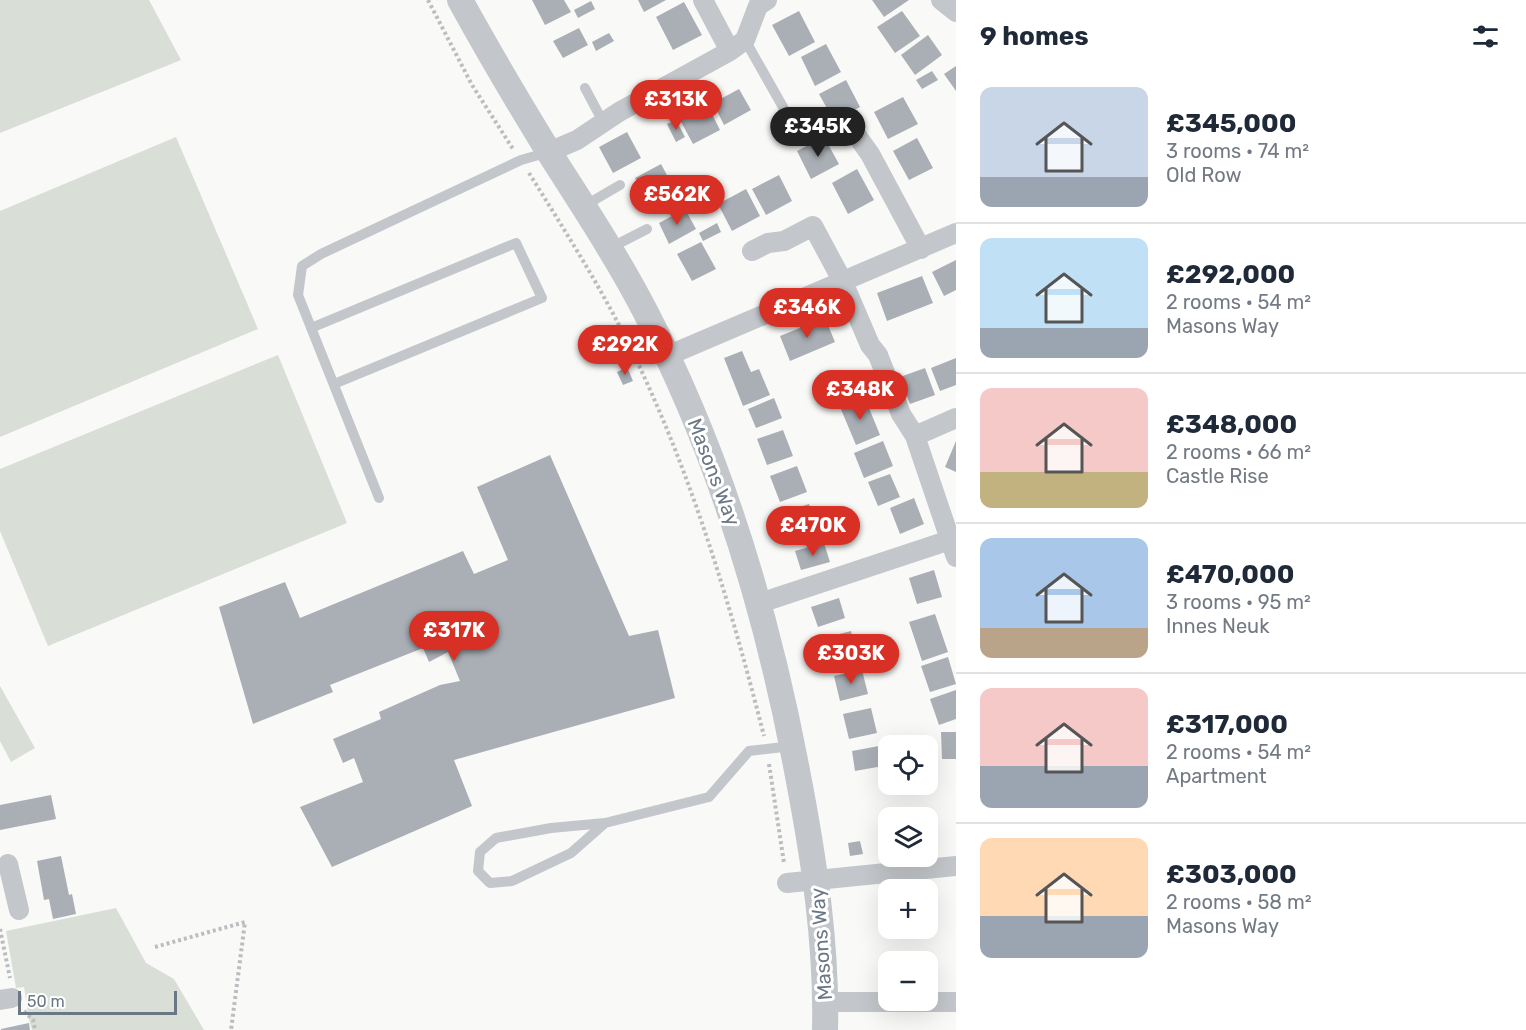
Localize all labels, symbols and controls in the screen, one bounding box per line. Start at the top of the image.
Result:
icon: filters [1469,20,1502,53]
text: 9 homes [980,21,1089,52]
pin: £313K [634,80,718,131]
text: £313K [644,87,708,111]
pin: £345K [776,107,860,158]
text: £345,000 [1166,108,1296,139]
icon: home [1028,111,1100,183]
text: £345K [784,114,852,138]
text: 3 rooms · 74 m² [1166,139,1309,163]
text: Old Row [1166,163,1241,187]
pin: £562K [635,175,719,226]
text: £562K [644,182,710,206]
text: £292,000 [1166,259,1295,290]
icon: home [1028,262,1100,334]
pin: £346K [765,288,849,339]
text: 2 rooms · 54 m² [1166,290,1311,314]
text: £346K [773,295,841,319]
text: Masons Way [1166,314,1279,338]
pin: £292K [583,325,667,376]
text: £292K [592,332,658,356]
pin: £348K [818,370,902,421]
text: £348K [826,377,894,401]
text: £348,000 [1166,409,1297,440]
icon: home [1028,412,1100,484]
street label: Masons Way [683,415,745,529]
text: 2 rooms · 66 m² [1166,440,1311,464]
text: Castle Rise [1166,464,1269,488]
pin: £470K [771,506,855,557]
text: £470K [780,513,846,537]
text: £470,000 [1166,559,1294,590]
icon: home [1028,562,1100,634]
text: 3 rooms · 95 m² [1166,590,1311,614]
pin: £317K [412,611,496,662]
text: Innes Neuk [1166,614,1269,638]
text: £317K [423,618,485,642]
pin: £303K [809,634,893,685]
text: £303K [817,641,885,665]
text: £317,000 [1166,709,1288,740]
icon: home [1028,712,1100,784]
map controls [878,735,938,1011]
button: locate [878,735,938,795]
text: 2 rooms · 54 m² [1166,740,1311,764]
text: Apartment [1166,764,1267,788]
button: layers [878,807,938,867]
text: £303,000 [1166,859,1297,890]
icon: home [1028,862,1100,934]
button: + [878,879,938,939]
street label: Masons Way [805,887,837,1001]
text: 2 rooms · 58 m² [1166,890,1312,914]
text: Masons Way [1166,914,1279,938]
button: − [878,951,938,1011]
scale bar [18,988,177,1016]
text: 50 m [27,992,65,1011]

